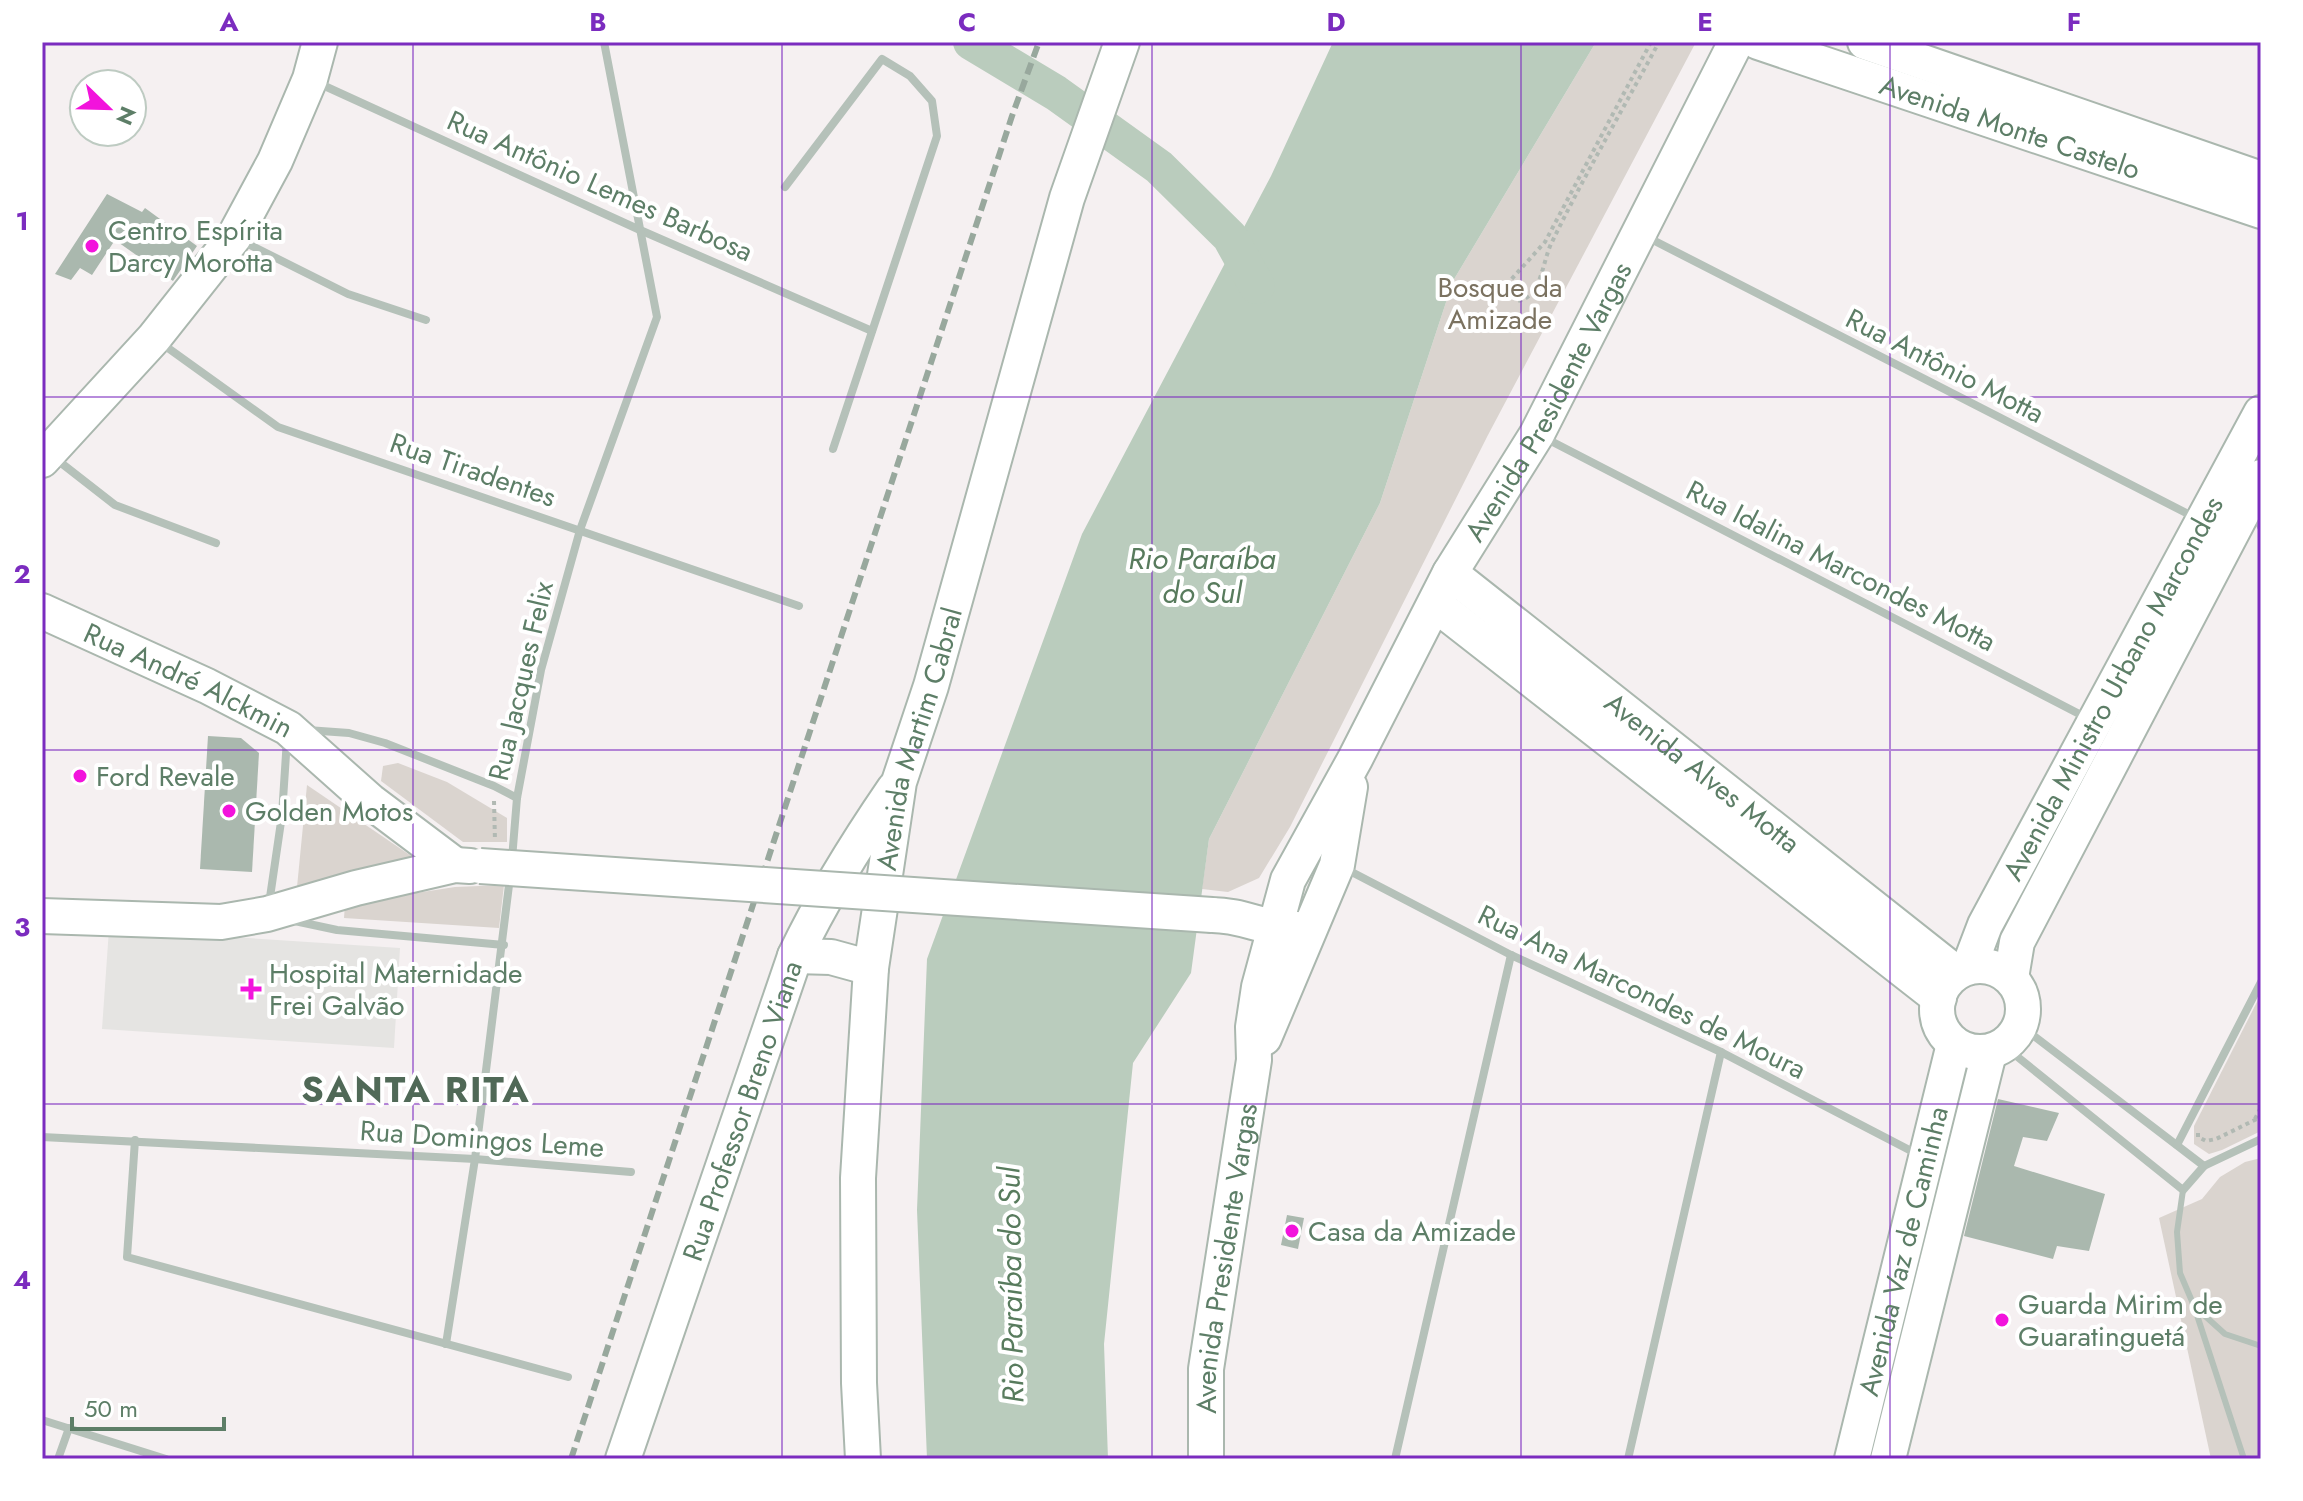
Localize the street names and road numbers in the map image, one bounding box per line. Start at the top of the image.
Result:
street label: Avenida Monte Castelo [1875,64,2146,190]
street label: Rua Antônio Lemes Barbosa [441,100,759,272]
street label: Avenida Presidente Vargas [1454,255,1642,549]
street label: Rua Antônio Motta [1839,298,2051,434]
street label: Rua Tiradentes [384,422,562,518]
street label: Rua Idalina Marcondes Motta [1679,470,2003,662]
street label: Avenida Ministro Urbano Marcondes [1992,489,2233,888]
street label: Rua Jacques Felix [478,577,564,785]
street label: Avenida Martim Cabral [865,603,972,873]
street label: Rua André Alckmin [77,612,301,748]
street label: Avenida Alves Motta [1596,682,1809,863]
street label: Rua Ana Marcondes de Moura [1471,895,1813,1089]
street label: Rua Professor Breno Viana [672,955,812,1266]
street label: Avenida Presidente Vargas [1186,1100,1268,1414]
street label: Avenida Vaz de Caminha [1848,1102,1958,1400]
street label: Rua Domingos Leme [359,1110,605,1168]

